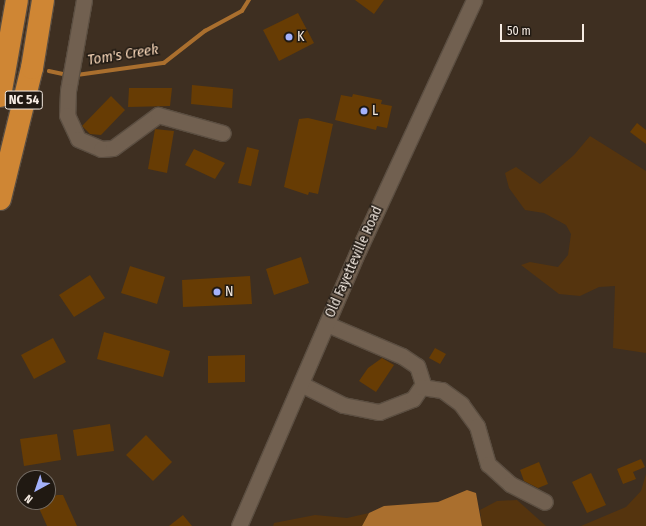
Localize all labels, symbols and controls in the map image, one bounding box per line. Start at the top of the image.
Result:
scale bar [502,16,586,42]
text: 50 m [507,24,531,38]
place label: K [297,29,304,45]
marker: K [284,32,294,42]
water label: Tom's Creek [86,41,160,69]
road number: NC 54 [4,89,44,111]
place label: L [372,103,378,119]
marker: L [359,106,369,116]
street label: Old Fayetteville Road [322,204,386,320]
place label: N [225,284,233,300]
marker: N [212,287,222,297]
north arrow [16,470,56,510]
text: N [22,492,35,506]

